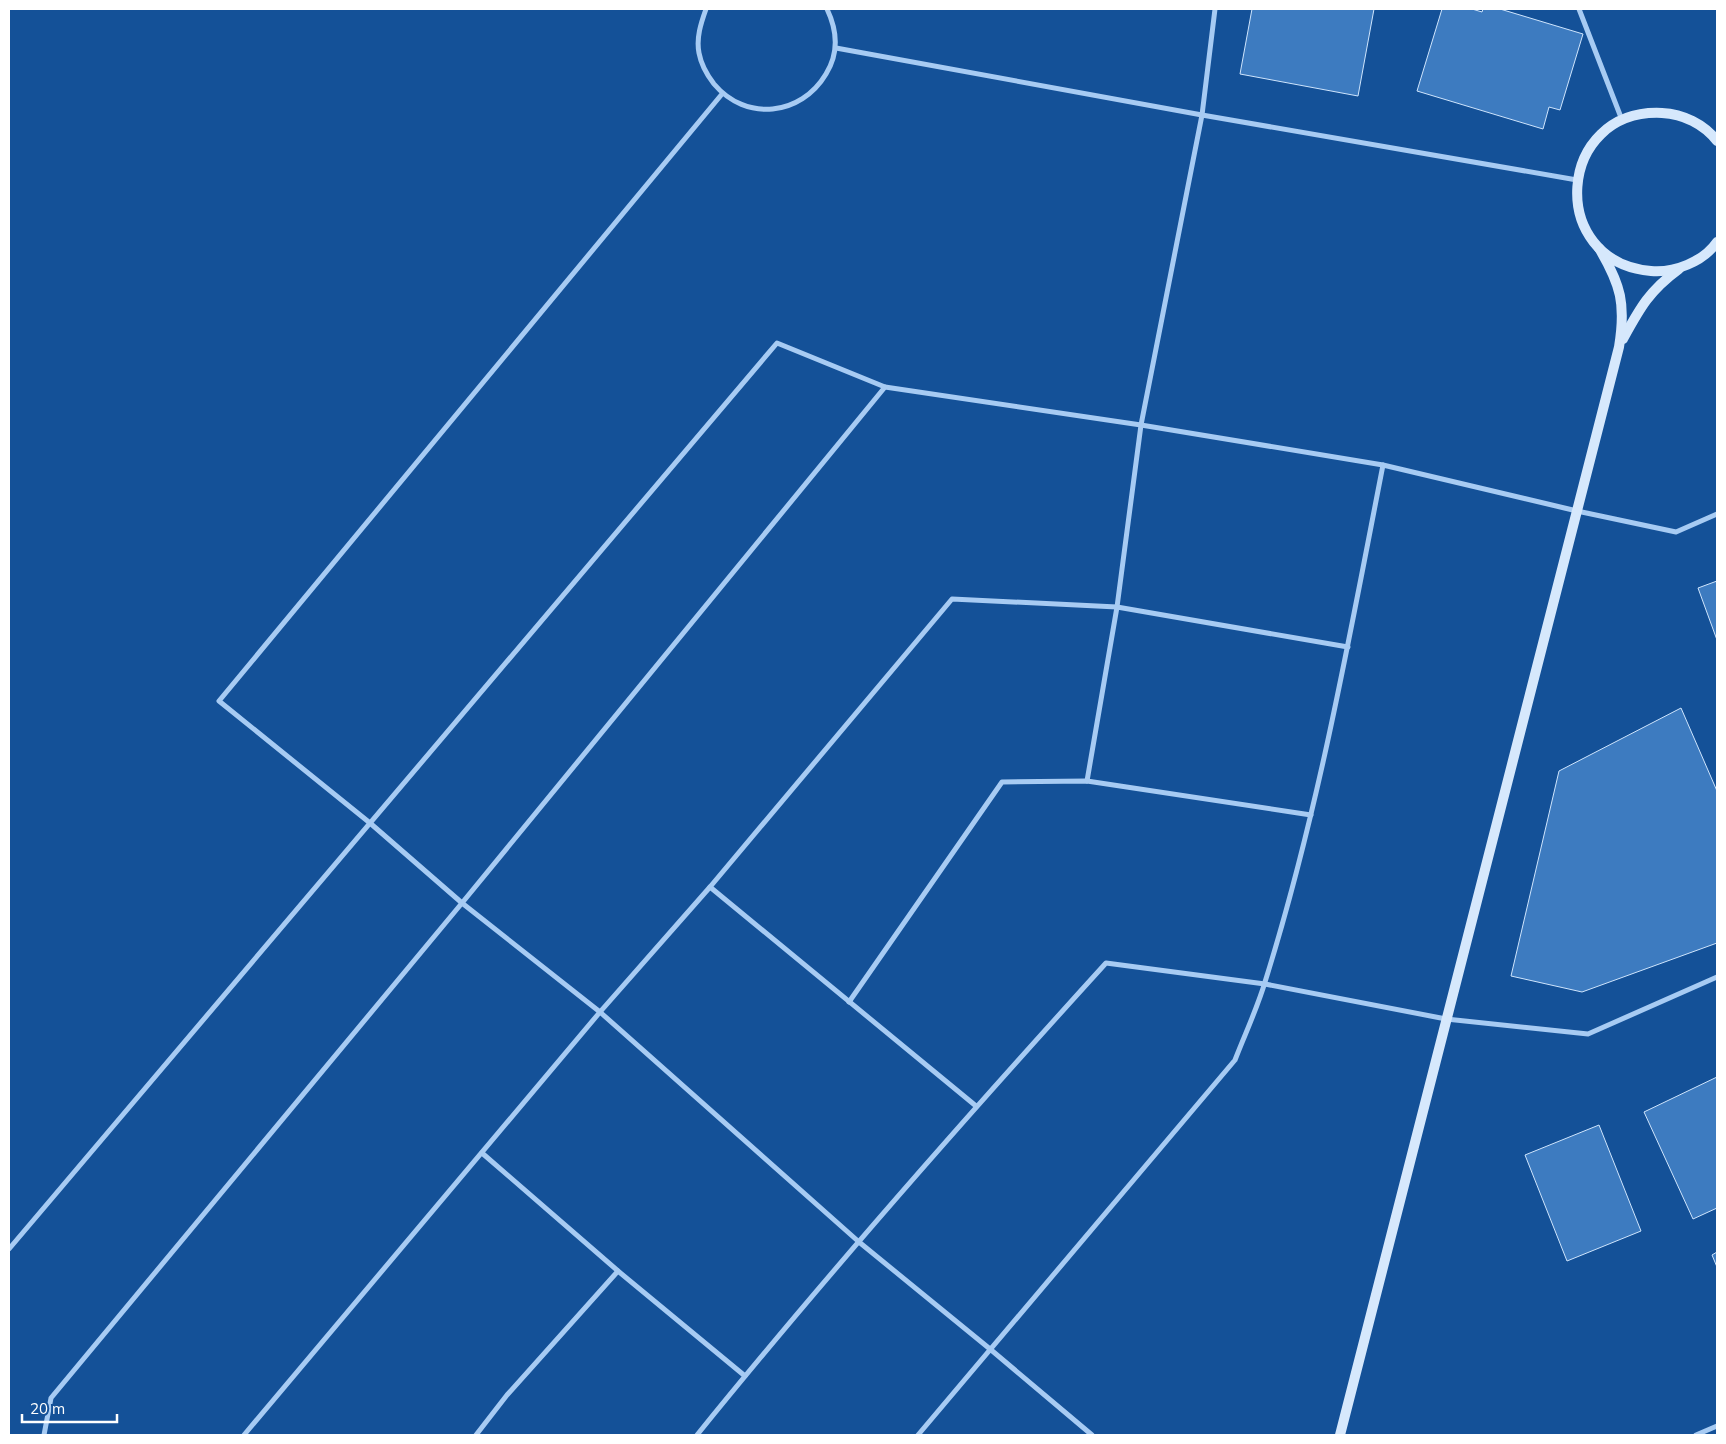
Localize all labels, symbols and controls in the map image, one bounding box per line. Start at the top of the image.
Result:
scale bar [22,1392,118,1424]
text: 20 m [30,1399,65,1418]

